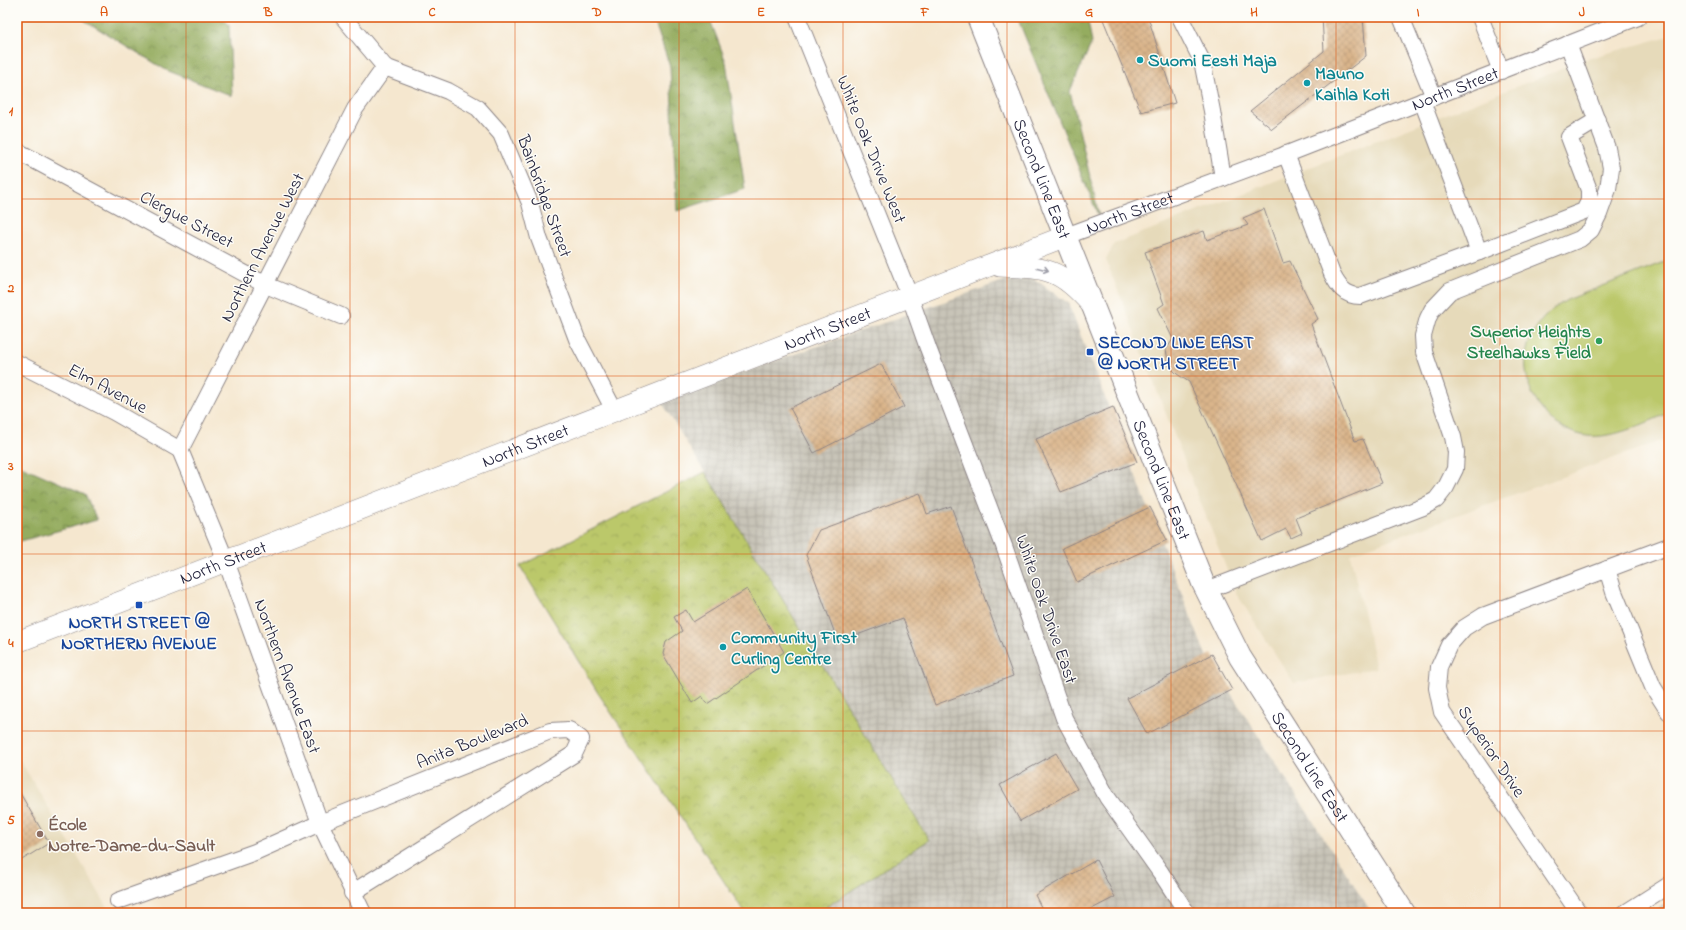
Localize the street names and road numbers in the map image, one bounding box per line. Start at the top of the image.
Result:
street label: North Street [1408,62,1503,119]
street label: White Oak Drive West [829,72,912,228]
street label: Second Line East [1005,115,1076,244]
street label: Bainbridge Street [508,131,577,262]
street label: Northern Avenue West [215,169,313,327]
street label: Clergue Street [134,185,238,257]
street label: North Street [1083,186,1178,242]
street label: North Street [781,302,876,359]
street label: Elm Avenue [63,358,152,422]
street label: Second Line East [1124,416,1196,545]
street label: North Street [479,418,573,476]
street label: White Oak Drive East [1007,532,1083,688]
street label: North Street [176,535,271,593]
street label: Northern Avenue East [246,596,326,758]
street label: Superior Drive [1450,701,1531,804]
street label: Second Line East [1263,707,1354,829]
street label: Anita Boulevard [413,709,533,777]

